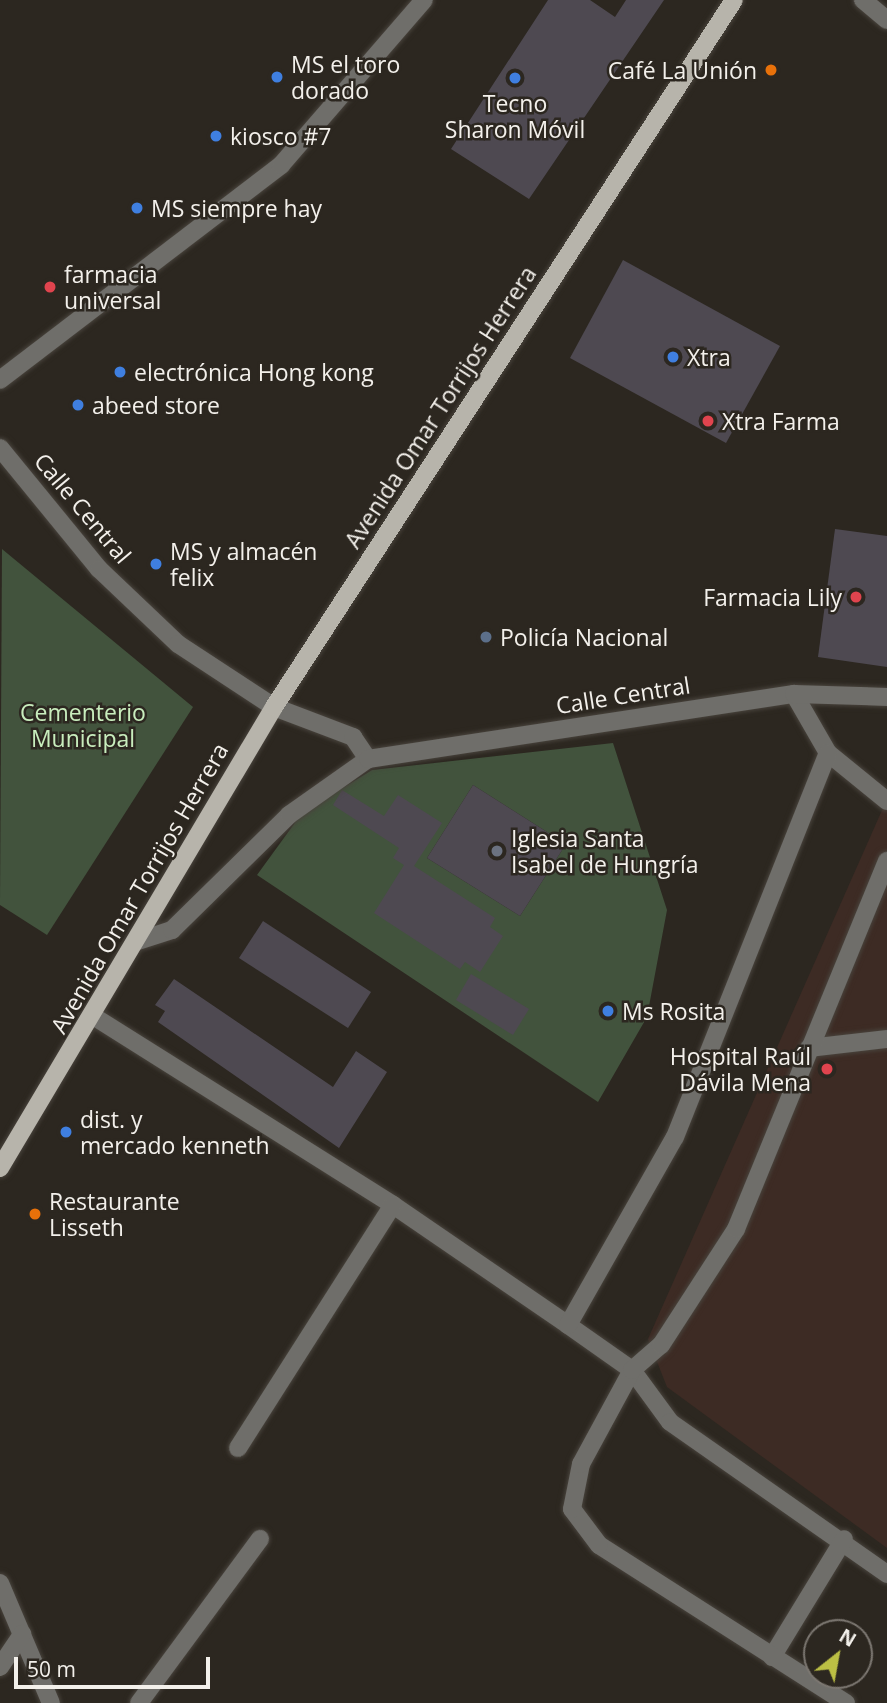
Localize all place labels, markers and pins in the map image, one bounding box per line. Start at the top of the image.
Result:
place label: MS el toro dorado [291,50,400,104]
place label: Café La Unión [608,56,757,84]
marker: Café La Unión [763,62,779,78]
marker: MS el toro dorado [269,69,285,85]
marker: Tecno Sharon Móvil [507,70,523,86]
place label: Tecno Sharon Móvil [445,89,585,143]
place label: kiosco #7 [230,122,332,150]
marker: kiosco #7 [208,128,224,144]
place label: MS siempre hay [151,194,322,222]
marker: MS siempre hay [129,200,145,216]
place label: farmacia universal [64,260,161,314]
marker: farmacia universal [42,279,58,295]
place label: Xtra [687,343,731,371]
marker: Xtra [665,349,681,365]
place label: electrónica Hong kong [134,358,374,386]
marker: electrónica Hong kong [112,364,128,380]
place label: abeed store [92,391,220,419]
marker: abeed store [70,397,86,413]
place label: Xtra Farma [722,407,840,435]
marker: Xtra Farma [700,413,716,429]
place label: MS y almacén felix [170,537,317,591]
marker: MS y almacén felix [148,556,164,572]
place label: Farmacia Lily [703,583,842,611]
marker: Farmacia Lily [848,589,864,605]
place label: Policía Nacional [500,623,668,651]
marker: Policía Nacional [478,629,494,645]
place label: Iglesia Santa Isabel de Hungría [511,824,699,878]
marker: Iglesia Santa Isabel de Hungría [489,843,505,859]
place label: Ms Rosita [622,997,725,1025]
marker: Ms Rosita [600,1003,616,1019]
place label: Hospital Raúl Dávila Mena [670,1042,811,1096]
marker: Hospital Raúl Dávila Mena [817,1059,837,1079]
place label: dist. y mercado kenneth [80,1105,270,1159]
marker: dist. y mercado kenneth [58,1124,74,1140]
place label: Restaurante Lisseth [49,1187,180,1241]
marker: Restaurante Lisseth [27,1206,43,1222]

